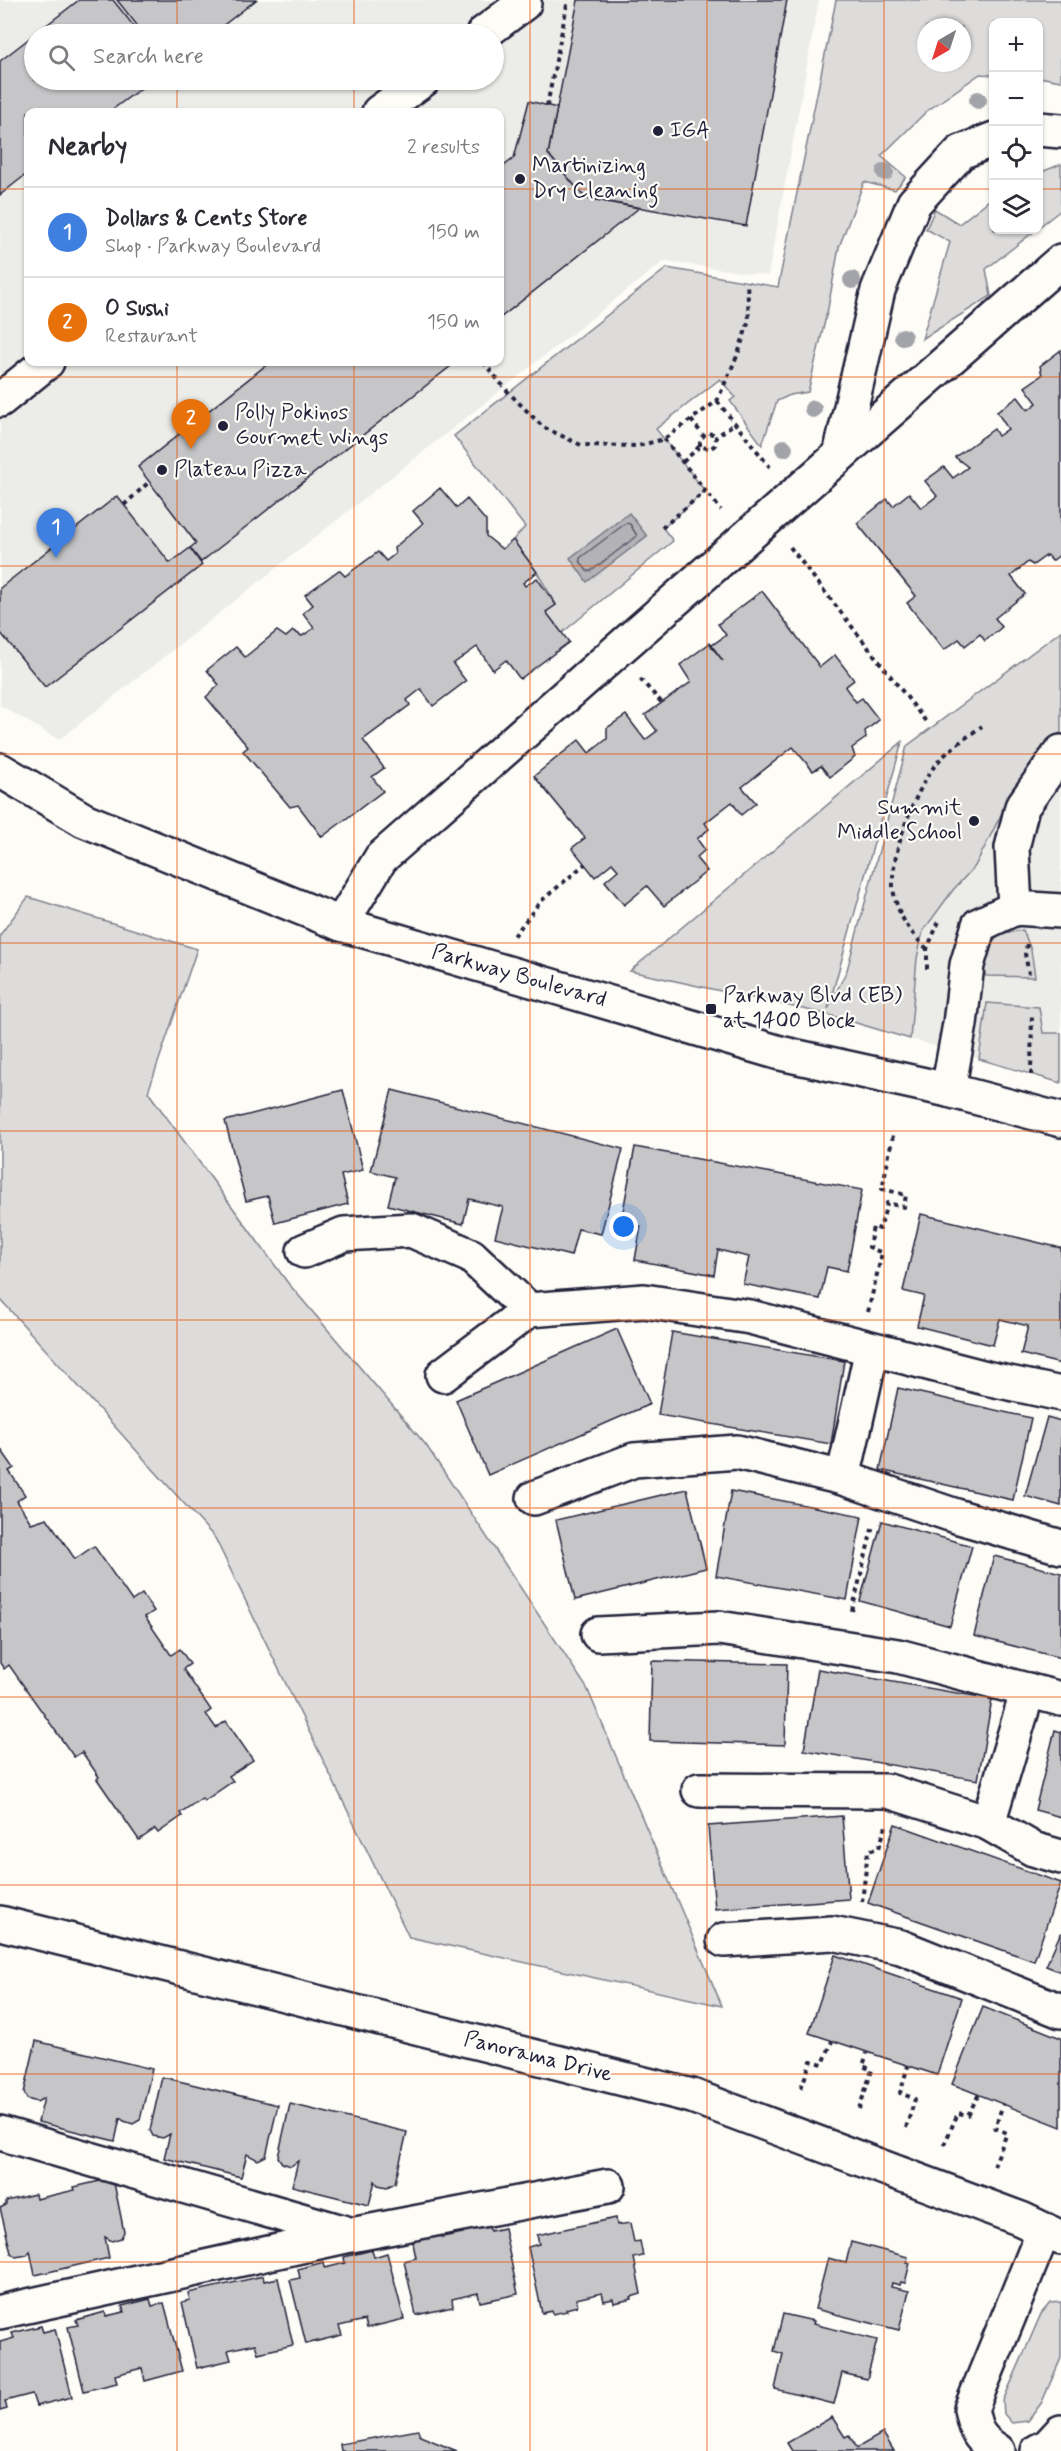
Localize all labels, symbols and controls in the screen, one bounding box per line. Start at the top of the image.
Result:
north arrow [917,18,971,72]
map controls [989,18,1043,234]
button: + [989,18,1043,72]
search box [24,24,504,90]
icon: search [45,41,78,74]
text: Search here [93,43,204,71]
button: − [989,72,1043,126]
place label: IGA [670,117,710,145]
marker: IGA [651,124,665,138]
button: locate [989,126,1043,180]
text: Nearby [48,130,127,164]
text: 2 results [407,134,480,161]
place label: Martinizing Dry Cleaning [532,152,659,208]
marker: Martinizing Dry Cleaning [513,172,527,186]
button: layers [989,180,1043,234]
text: Dollars & Cents Store [105,205,307,233]
text: 1 [63,219,72,246]
text: 150 m [427,219,480,246]
text: Shop · Parkway Boulevard [105,233,321,260]
text: O Sushi [105,295,169,323]
text: 2 [63,309,72,336]
text: 150 m [427,309,480,336]
text: Restaurant [105,323,198,350]
place label: Polly Pokinos Gourmet Wings [235,399,389,453]
pin: 2 [172,400,210,449]
marker: Polly Pokinos Gourmet Wings [216,419,230,433]
place label: Plateau Pizza [174,456,307,484]
marker: Plateau Pizza [155,463,169,477]
pin: 1 [36,508,76,558]
place label: Summit Middle School [837,794,962,847]
marker: Summit Middle School [967,814,981,828]
street label: Parkway Boulevard [429,938,609,1014]
place label: Parkway Blvd (EB) at 1400 Block [723,982,902,1035]
marker: Parkway Blvd (EB) at 1400 Block [704,1002,718,1016]
your location [609,1212,638,1241]
street label: Panorama Drive [461,2025,615,2089]

